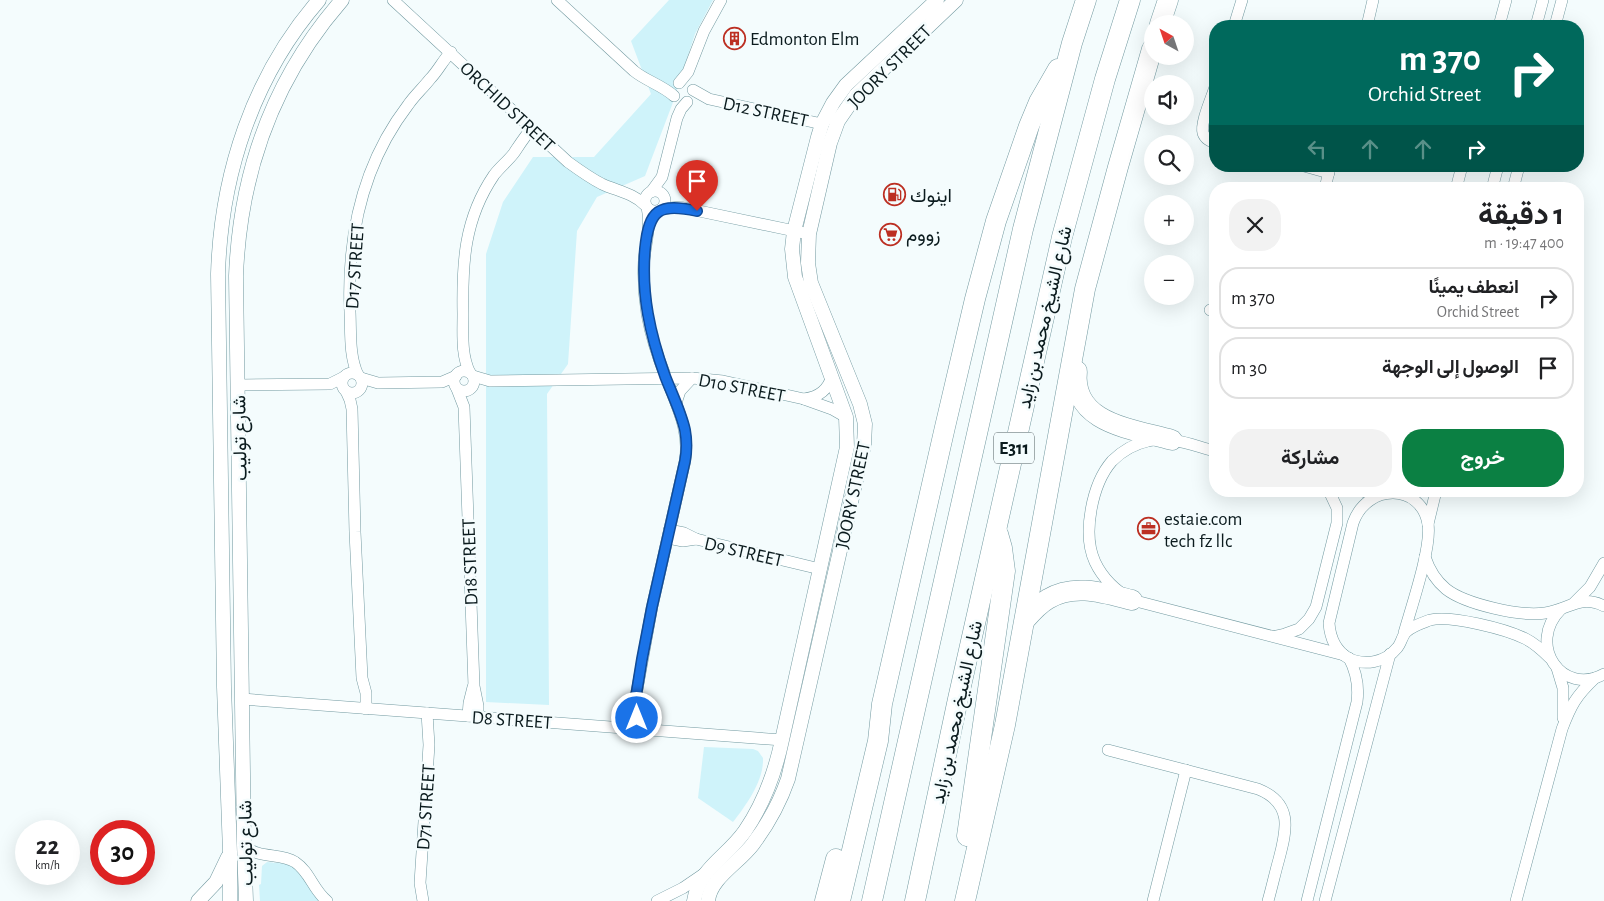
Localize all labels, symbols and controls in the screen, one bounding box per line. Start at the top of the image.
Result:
north arrow [1144,15,1194,65]
map controls [1144,15,1194,305]
street label: JOORY STREET [845,22,935,112]
building icon: Edmonton Elm [722,26,746,50]
place label: Edmonton Elm [750,30,860,49]
icon: right [1499,40,1564,105]
text: 370 m [1399,42,1481,77]
street label: ORCHID STREET [456,59,558,156]
button: sound [1144,75,1194,125]
text: Orchid Street [1368,83,1481,105]
street label: D12 STREET [721,94,810,131]
button: search [1144,135,1194,185]
icon: left [1303,135,1331,163]
icon: ahead [1356,135,1384,163]
icon: ahead [1409,135,1437,163]
icon: right [1462,135,1490,163]
pin [676,160,718,211]
icon: arrive [683,167,711,195]
fuel station icon: اينوك [882,183,906,207]
place label: اينوك [910,187,952,207]
button: + [1144,195,1194,245]
button: close [1229,199,1281,251]
text: 1 دقيقة [1478,200,1564,230]
supermarket icon: زووم [878,222,902,246]
street label: D17 STREET [343,223,368,310]
street label: شارع الشيخ محمد بن زايد [1015,224,1079,411]
place label: زووم [906,226,940,247]
text: 400 m · 19:47 [1484,235,1564,251]
button: − [1144,255,1194,305]
text: انعطف يمينًا [1429,278,1519,297]
icon: right [1534,284,1562,312]
text: 370 m [1231,289,1275,308]
text: Orchid Street [1437,304,1519,320]
icon: arrive [1534,354,1562,382]
text: الوصول إلى الوجهة [1382,358,1519,377]
text: 30 m [1231,359,1267,378]
street label: D10 STREET [697,371,787,406]
street label: شارع توليب [230,395,253,481]
button: مشاركة [1229,429,1392,487]
button: خروج [1402,429,1564,487]
road number: E311 [994,432,1034,463]
street label: JOORY STREET [833,440,874,551]
place label: estaie.com tech fz llc [1164,510,1243,551]
office icon: estaie.com tech fz llc [1136,517,1160,541]
street label: D18 STREET [459,518,482,606]
street label: D9 STREET [702,534,785,571]
street label: شارع الشيخ محمد بن زايد [929,619,989,806]
position arrow [610,691,662,743]
street label: D8 STREET [471,708,553,733]
street label: D71 STREET [414,764,439,851]
street label: شارع توليب [236,800,259,886]
speed limit sign: 30 [90,820,155,885]
text: 22 [36,834,59,859]
text: km/h [35,859,60,871]

